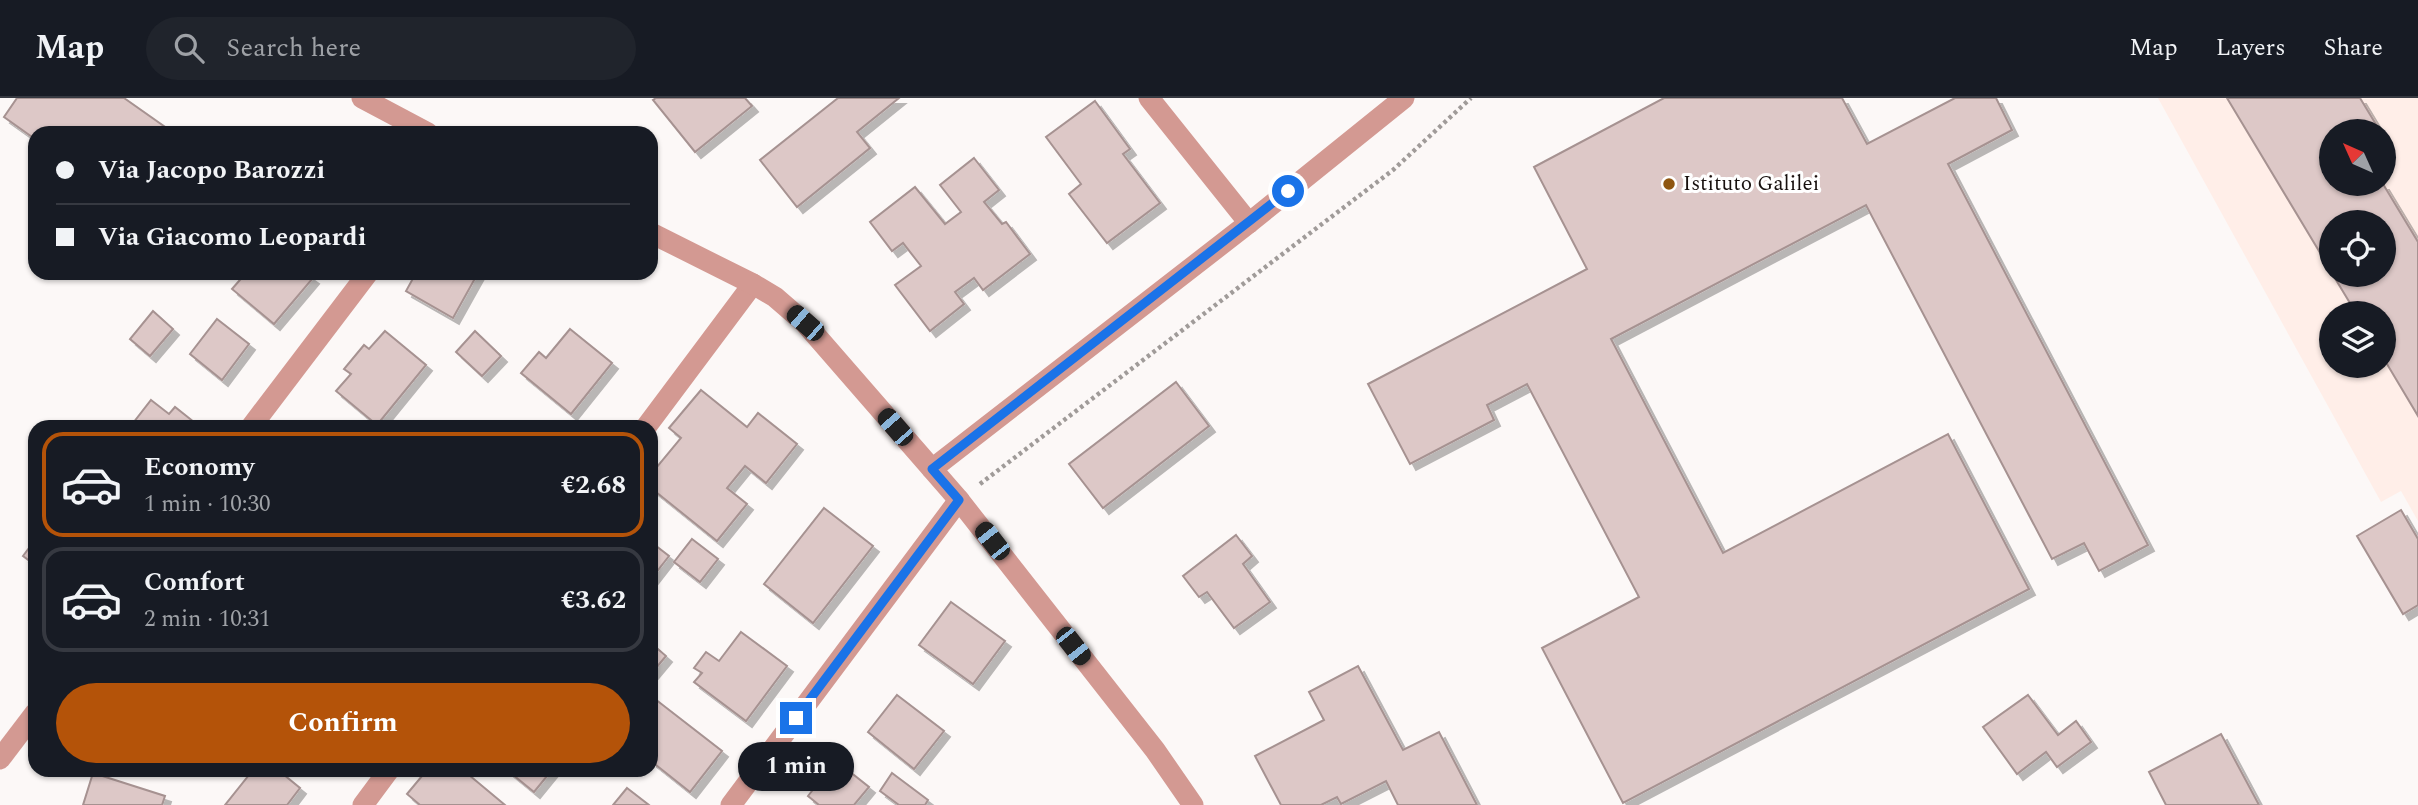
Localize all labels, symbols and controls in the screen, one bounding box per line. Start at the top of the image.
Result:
search box [146,17,636,80]
text: Map [35,23,104,73]
text: Search here [226,28,361,68]
icon: search [170,29,208,67]
text: Map [2129,30,2178,66]
text: Layers [2216,30,2286,66]
text: Share [2324,30,2383,66]
north arrow [2319,119,2396,196]
map controls [2319,119,2396,378]
text: Via Jacopo Barozzi [98,150,325,190]
place label: Istituto Galilei [1683,168,1819,200]
route start [1272,175,1304,207]
marker: Istituto Galilei [1661,176,1677,192]
button: locate [2319,210,2396,287]
text: Via Giacomo Leopardi [98,217,366,257]
car [783,301,828,345]
button: layers [2319,301,2396,378]
car [874,404,917,450]
text: Economy [144,447,254,487]
icon: car [60,453,123,516]
text: €2.68 [561,465,626,505]
text: 1 min · 10:30 [144,487,271,522]
car [971,518,1014,564]
text: Comfort [144,562,245,602]
icon: car [60,568,123,631]
text: €3.62 [561,580,626,620]
text: 2 min · 10:31 [144,602,271,637]
car [1052,623,1095,669]
button: Confirm [56,683,630,763]
route end [780,702,812,734]
callout: 1 min [738,742,854,792]
text: 1 min [765,749,827,784]

